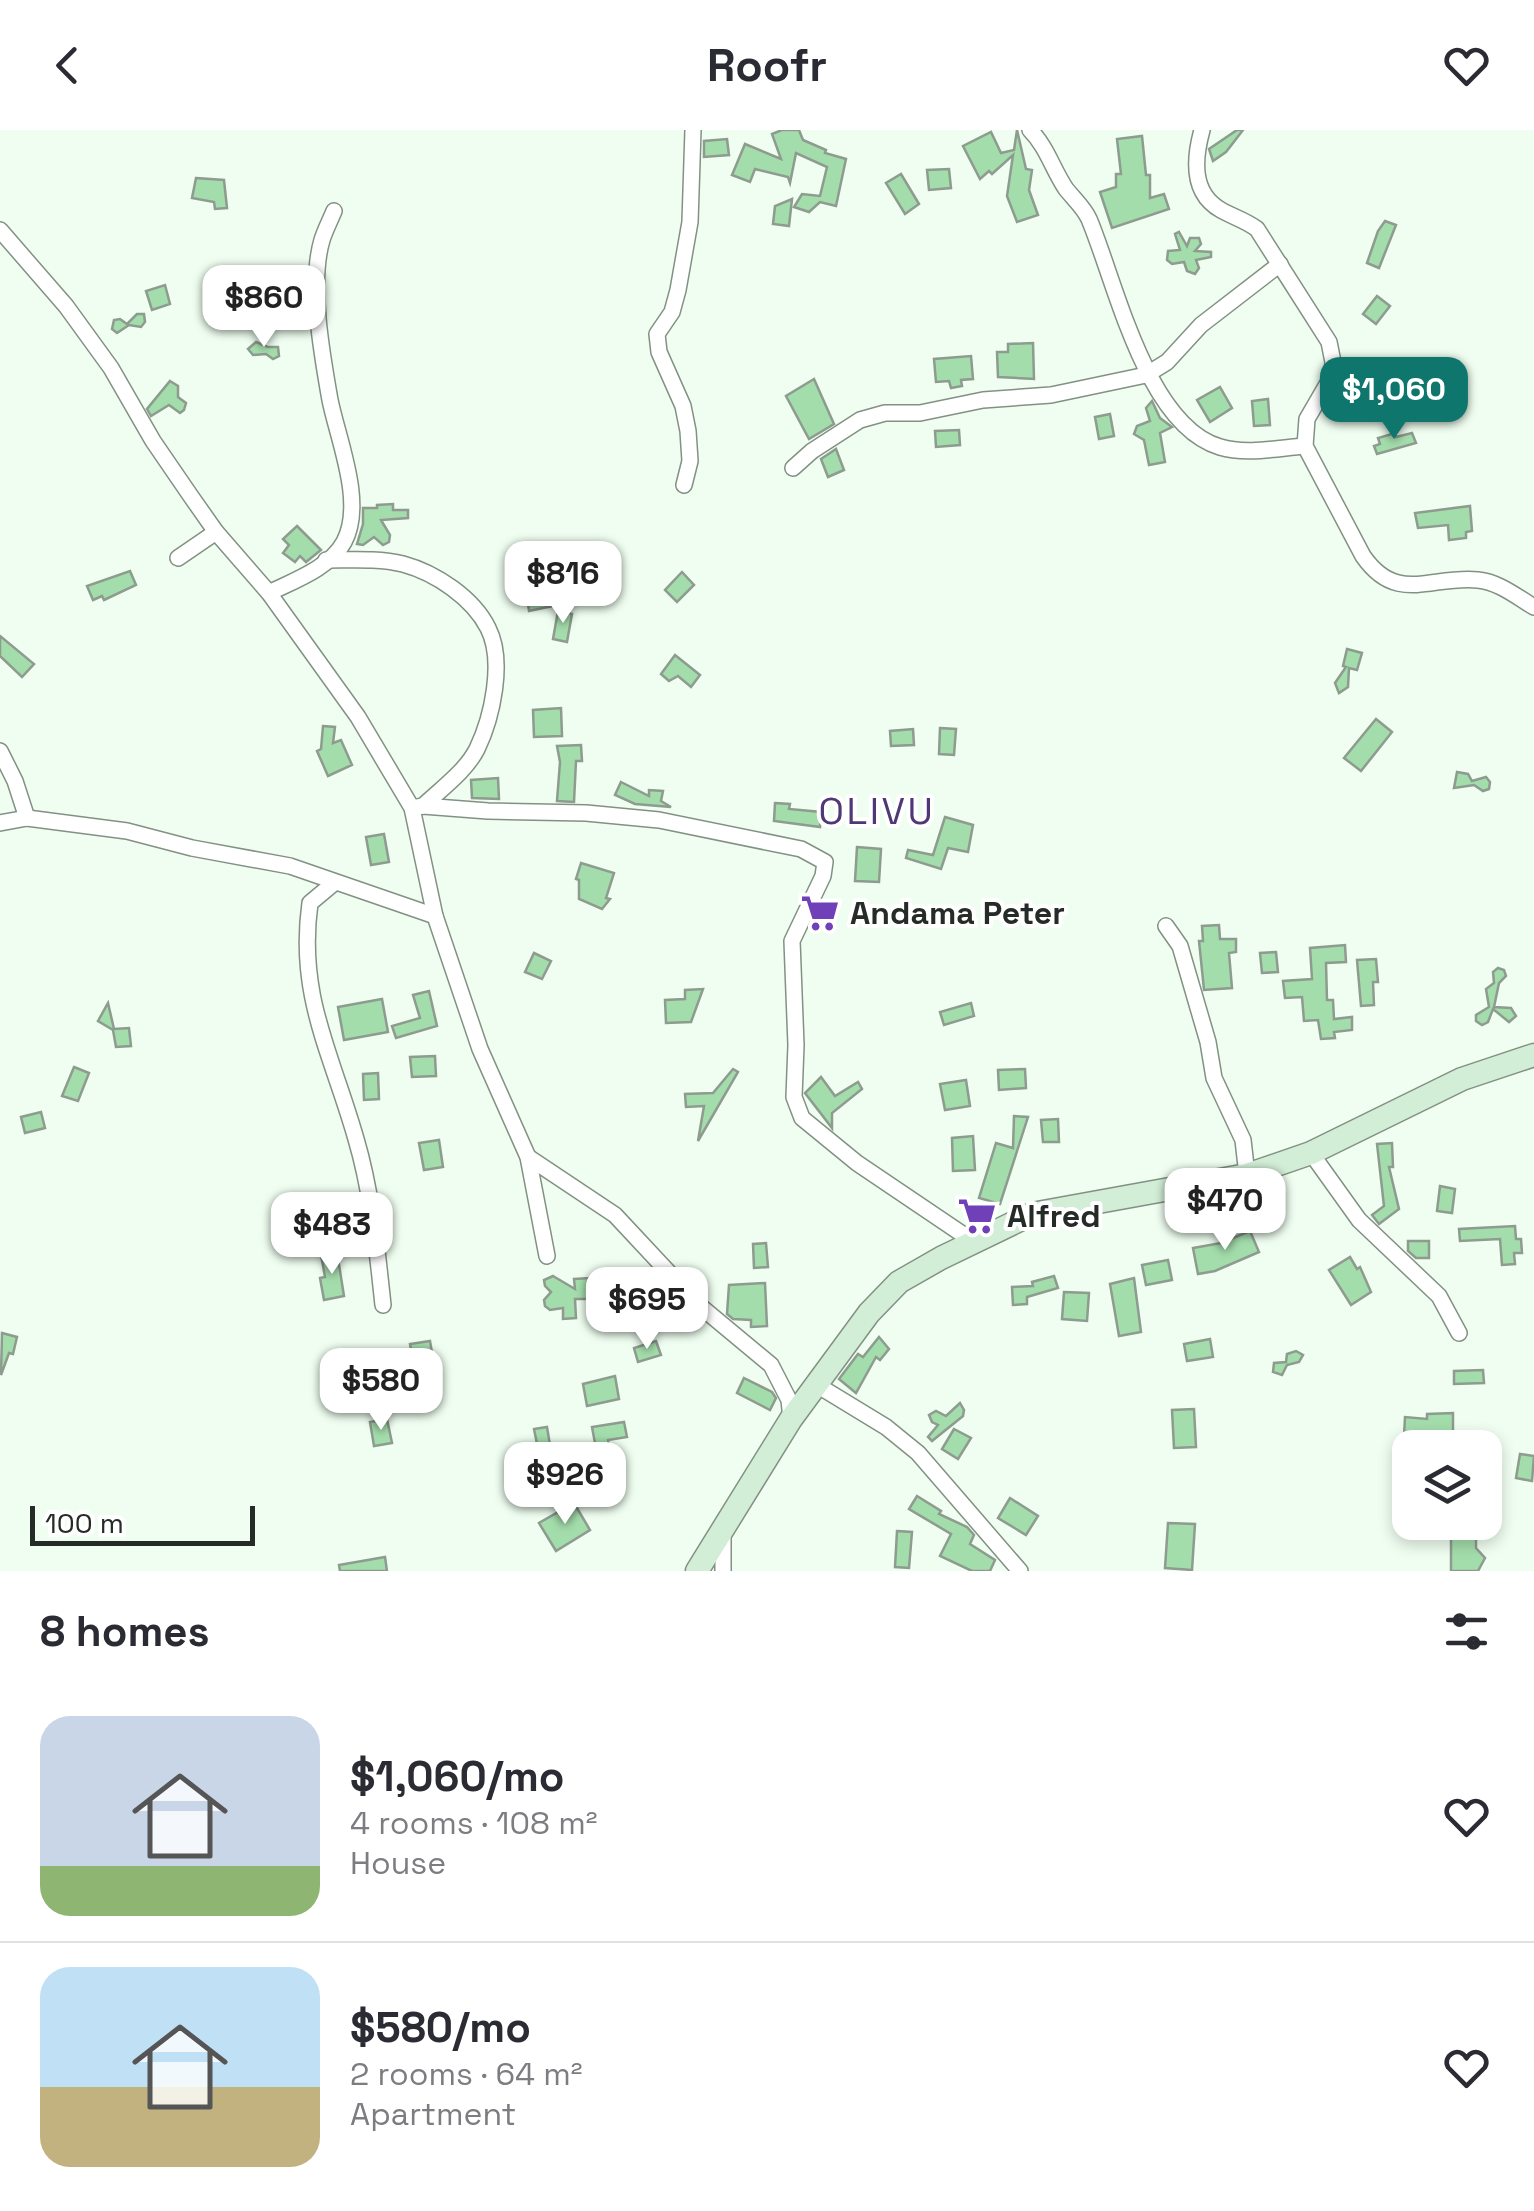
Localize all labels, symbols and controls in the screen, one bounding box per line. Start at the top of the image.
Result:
text: Roofr [707,37,827,94]
icon: back [40,38,95,93]
icon: heart [1439,38,1494,93]
pin: $860 [205,265,323,350]
text: $860 [224,277,304,317]
pin: $1,060 [1313,357,1475,442]
text: $1,060 [1342,369,1446,409]
pin: $816 [504,541,622,626]
text: $816 [527,553,599,593]
district label: OLIVU [819,787,935,835]
supermarket icon: Andama Peter [799,892,841,934]
place label: Andama Peter [850,893,1065,933]
pin: $470 [1166,1168,1284,1253]
text: $470 [1187,1180,1263,1220]
pin: $483 [273,1192,391,1277]
supermarket icon: Alfred [956,1195,998,1237]
place label: Alfred [1007,1196,1101,1236]
text: $483 [293,1204,371,1244]
pin: $695 [588,1267,706,1352]
text: $695 [608,1279,686,1319]
pin: $580 [322,1348,440,1433]
text: $580 [342,1360,420,1400]
map controls [1392,1430,1502,1540]
button: layers [1392,1430,1502,1540]
pin: $926 [506,1442,624,1527]
text: $926 [526,1454,604,1494]
scale bar [30,1501,255,1546]
text: 100 m [45,1505,124,1541]
icon: filters [1439,1604,1494,1659]
text: 8 homes [40,1605,210,1658]
text: $1,060/mo [350,1750,565,1803]
icon: home [120,1756,240,1876]
icon: heart [1439,1789,1494,1844]
text: 4 rooms · 108 m² [350,1803,597,1843]
text: House [350,1843,446,1883]
text: $580/mo [350,2001,531,2054]
icon: home [120,2007,240,2127]
icon: heart [1439,2040,1494,2095]
text: 2 rooms · 64 m² [350,2054,582,2094]
text: Apartment [350,2094,516,2134]

